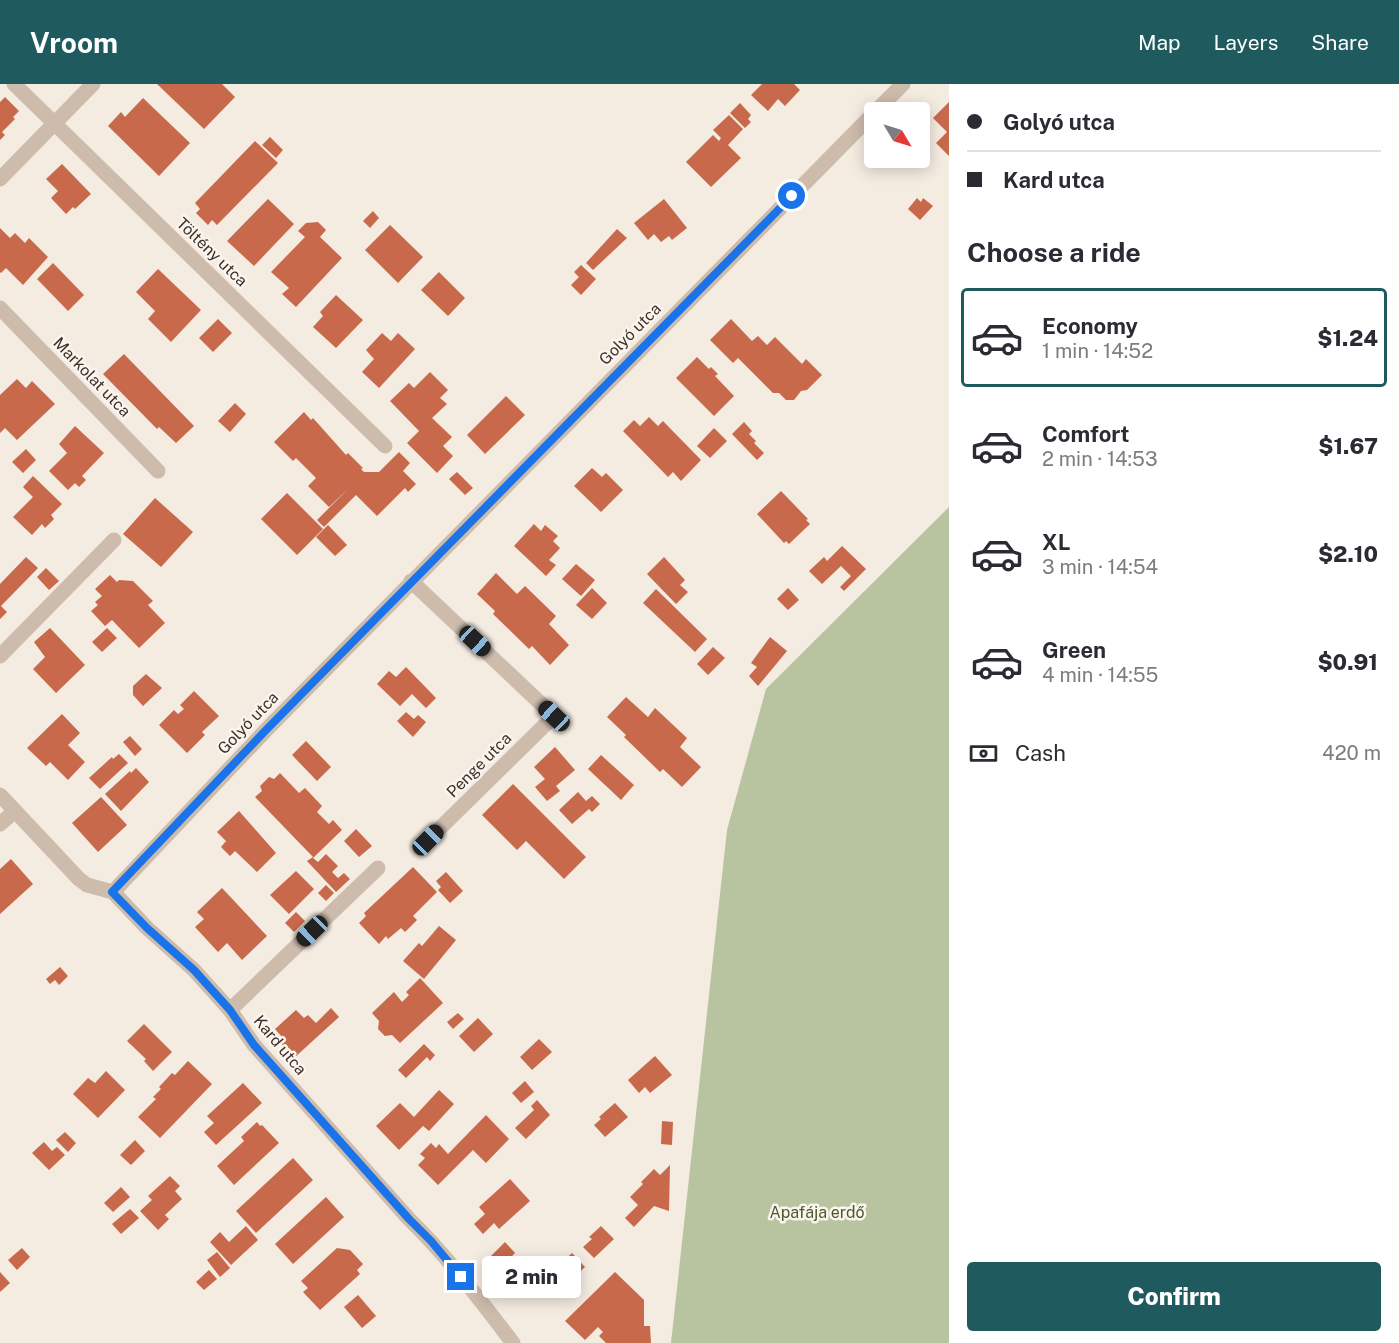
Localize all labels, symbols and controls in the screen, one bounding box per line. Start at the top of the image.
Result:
text: Vroom [30,26,118,59]
text: Map [1138,30,1181,55]
text: Layers [1214,30,1278,55]
text: Share [1311,30,1369,55]
north arrow [864,102,930,168]
map controls [864,102,930,168]
text: Golyó utca [1003,109,1115,135]
text: Kard utca [1003,167,1105,193]
route start [778,182,805,209]
street label: Töltény utca [173,214,251,290]
text: Choose a ride [967,236,1141,268]
street label: Golyó utca [595,299,665,369]
icon: car [970,311,1024,365]
text: Economy [1042,313,1138,339]
text: $1.24 [1317,325,1378,351]
street label: Markolat utca [49,333,135,421]
text: 1 min · 14:52 [1042,339,1153,363]
icon: car [970,419,1024,473]
text: Comfort [1042,421,1129,447]
text: $1.67 [1318,433,1378,459]
text: 2 min · 14:53 [1042,447,1158,471]
icon: car [970,527,1024,581]
text: XL [1042,529,1070,555]
text: $2.10 [1318,541,1378,567]
text: 3 min · 14:54 [1042,555,1158,579]
car [456,622,494,660]
icon: car [970,635,1024,689]
text: Green [1042,637,1106,663]
text: $0.91 [1317,649,1378,675]
text: 4 min · 14:55 [1042,663,1158,687]
street label: Golyó utca [214,688,282,758]
car [535,697,573,735]
street label: Penge utca [443,729,515,801]
icon: cash [967,737,1000,770]
text: Cash [1015,740,1066,766]
text: 420 m [1322,741,1381,765]
car [409,821,447,859]
car [293,912,331,950]
street label: Kard utca [250,1011,310,1079]
park label: Apafája erdő [769,1203,865,1222]
callout: 2 min [482,1256,581,1298]
button: Confirm [967,1262,1381,1331]
route end [447,1263,474,1290]
text: 2 min [505,1265,558,1289]

